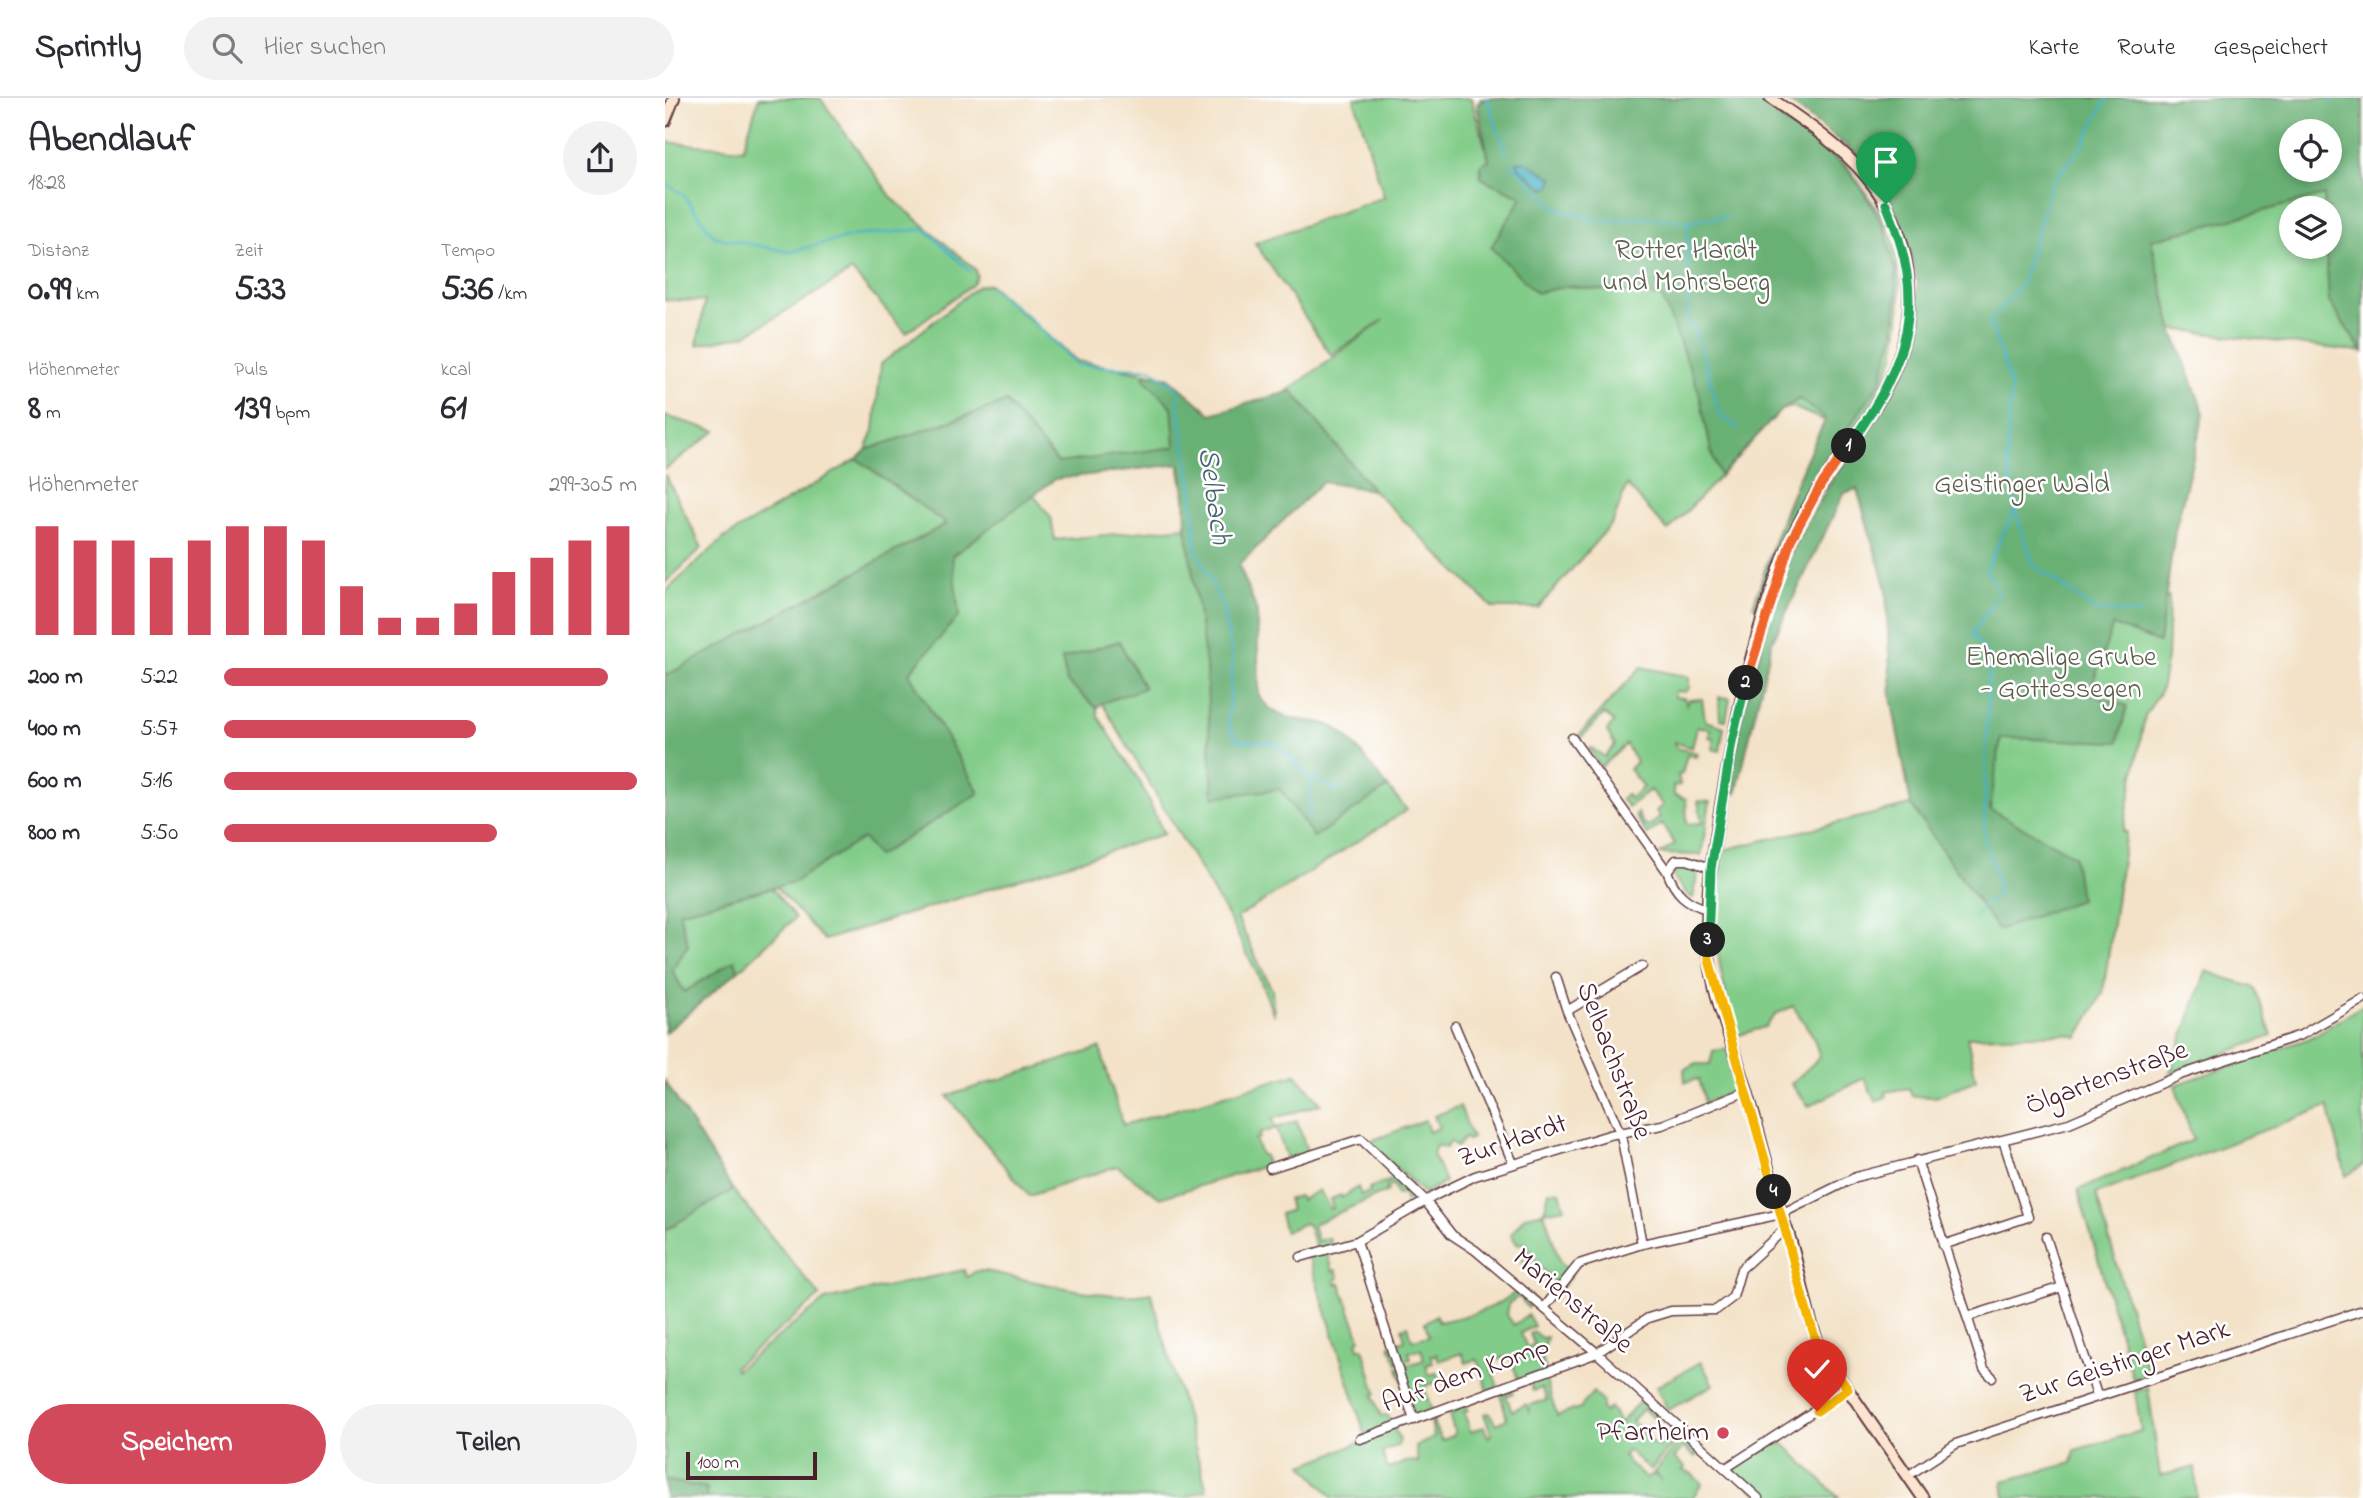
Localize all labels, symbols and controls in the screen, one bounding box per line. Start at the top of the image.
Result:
search box [184,17,674,80]
text: Sprintly [35,24,142,72]
icon: search [208,29,246,67]
text: Hier suchen [264,29,386,67]
text: Karte [2028,31,2079,66]
text: Route [2117,31,2176,66]
text: Gespeichert [2214,31,2328,66]
text: Abendlauf [28,113,195,169]
map controls [2279,119,2342,259]
button: locate [2279,119,2342,182]
button: share [563,121,637,195]
pin [1856,132,1916,204]
icon: arrive [1867,143,1905,181]
text: 18:28 [28,167,66,200]
button: layers [2279,196,2342,259]
park label: Rotter Hardt und Mohrsberg [1602,231,1770,304]
text: Distanz [28,238,89,265]
text: Zeit [234,238,263,265]
text: Tempo [441,238,495,265]
text: 0.99 [28,265,71,316]
text: 5:33 [234,265,286,316]
text: 5:36 [441,265,494,316]
text: km [71,281,99,308]
text: /km [494,281,527,308]
text: Höhenmeter [28,357,119,384]
text: Puls [234,357,268,384]
text: kcal [441,357,471,384]
text: 8 [28,384,41,435]
text: 139 [234,384,270,435]
text: 61 [441,384,467,435]
text: m [41,400,61,427]
text: bpm [270,400,310,427]
pin: 1 [1831,428,1867,464]
text: 1 [1845,432,1852,459]
water label: Selbach [1184,445,1242,548]
park label: Geistinger Wald [1934,465,2110,506]
text: Höhenmeter [28,469,139,502]
text: 299–305 m [549,469,637,502]
park label: Ehemalige Grube - Gottessegen [1965,638,2157,711]
text: 200 m [28,661,83,694]
text: 5:22 [140,661,178,694]
pin: 2 [1729,666,1763,700]
text: 2 [1741,669,1750,696]
text: 400 m [28,713,81,746]
text: 5:57 [140,713,178,746]
text: 600 m [28,765,82,798]
text: 5:16 [140,765,173,798]
text: 800 m [28,817,80,850]
text: 5:50 [140,817,178,850]
pin: 3 [1691,922,1725,958]
text: 3 [1704,926,1711,953]
street label: Selbachstraße [1564,976,1662,1146]
street label: Ölgartenstraße [2020,1031,2194,1127]
street label: Zur Hardt [1453,1104,1573,1180]
pin: 4 [1757,1174,1791,1210]
text: 4 [1770,1178,1777,1205]
street label: Marienstraße [1503,1239,1642,1365]
street label: Zur Geistinger Mark [2015,1309,2236,1416]
street label: Auf dem Komp [1377,1327,1555,1425]
pin [1787,1339,1847,1411]
icon: check [1798,1350,1836,1388]
button: Speichern [28,1404,326,1484]
button: Teilen [340,1404,637,1484]
place label: Pfarrheim [1596,1413,1709,1454]
marker: Pfarrheim [1715,1425,1731,1441]
scale bar [686,1449,817,1481]
text: 100 m [697,1450,739,1477]

